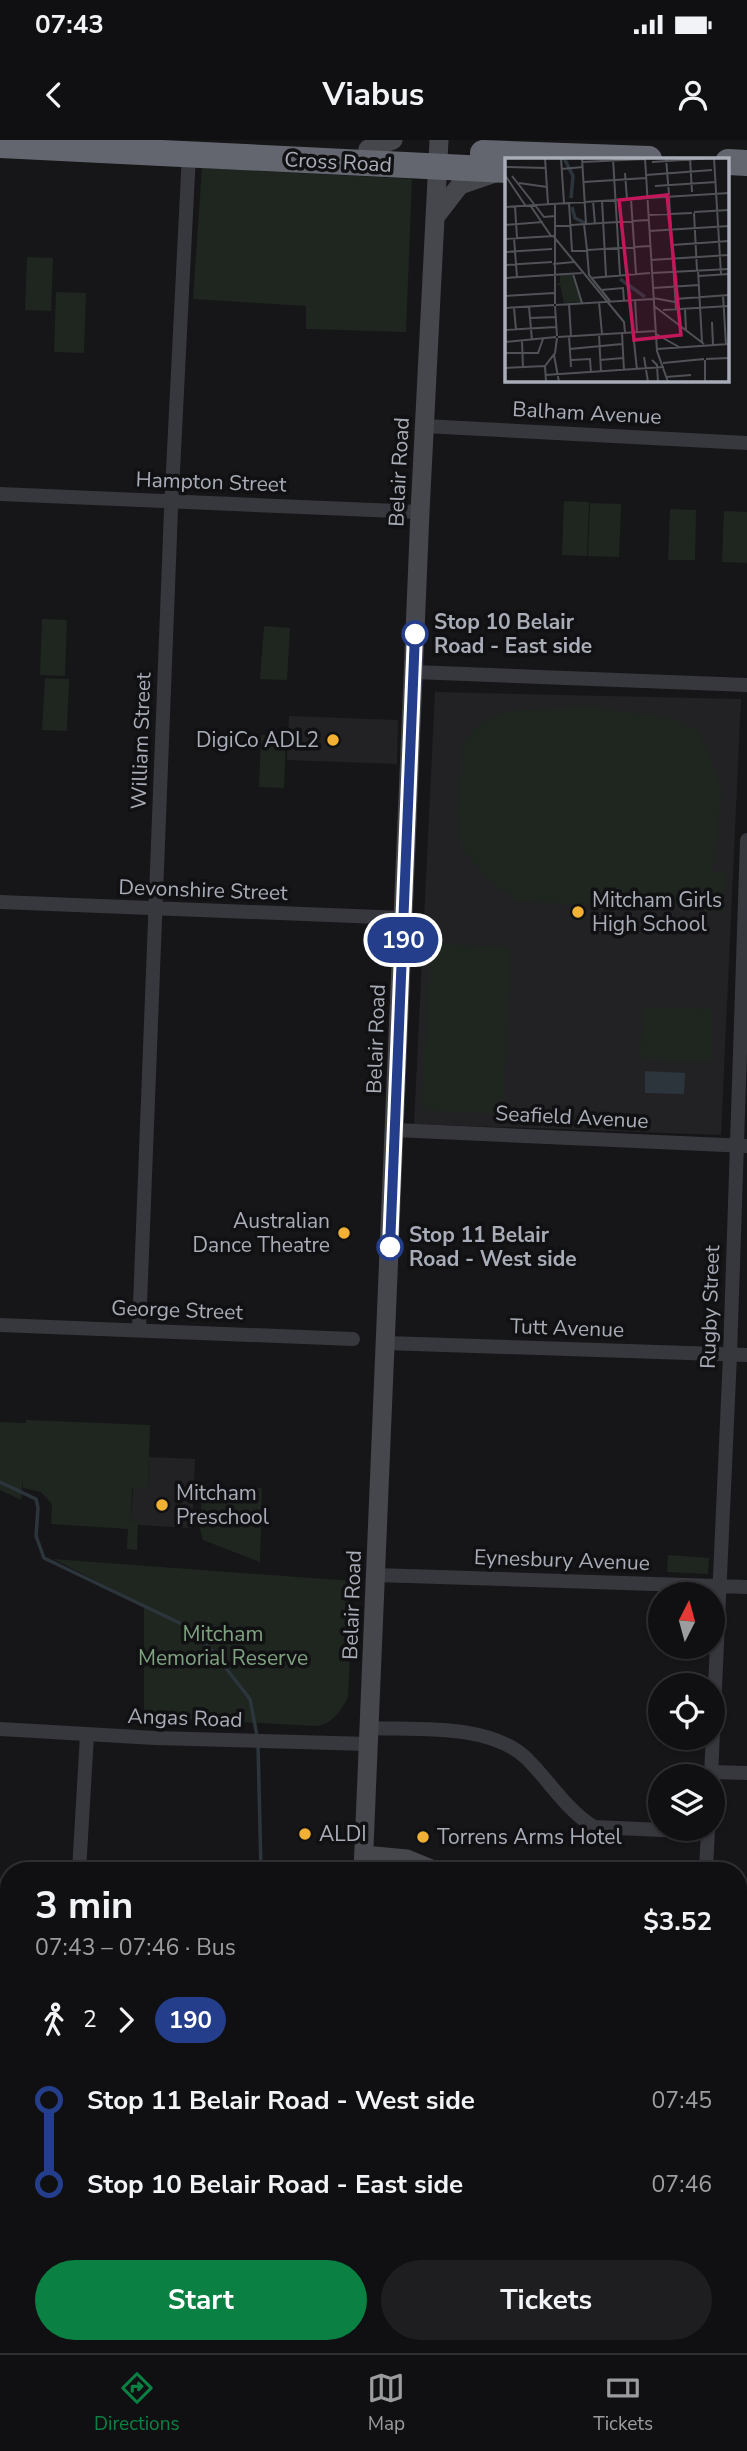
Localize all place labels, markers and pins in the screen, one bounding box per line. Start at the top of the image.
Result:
place label: Stop 10 Belair Road - East side [434,608,592,660]
marker: Stop 10 Belair Road - East side [402,621,428,647]
place label: DigiCo ADL2 [196,726,319,754]
marker: DigiCo ADL2 [325,732,341,748]
place label: Mitcham Girls High School [592,886,722,938]
marker: Mitcham Girls High School [570,904,586,920]
place label: Australian Dance Theatre [193,1207,330,1259]
place label: Stop 11 Belair Road - West side [409,1221,577,1273]
marker: Australian Dance Theatre [336,1225,352,1241]
marker: Stop 11 Belair Road - West side [377,1234,403,1260]
place label: Mitcham Preschool [176,1479,270,1531]
marker: Mitcham Preschool [154,1497,170,1513]
place label: ALDI [319,1820,367,1848]
place label: Torrens Arms Hotel [437,1823,622,1851]
marker: ALDI [297,1826,313,1842]
marker: Torrens Arms Hotel [415,1829,431,1845]

